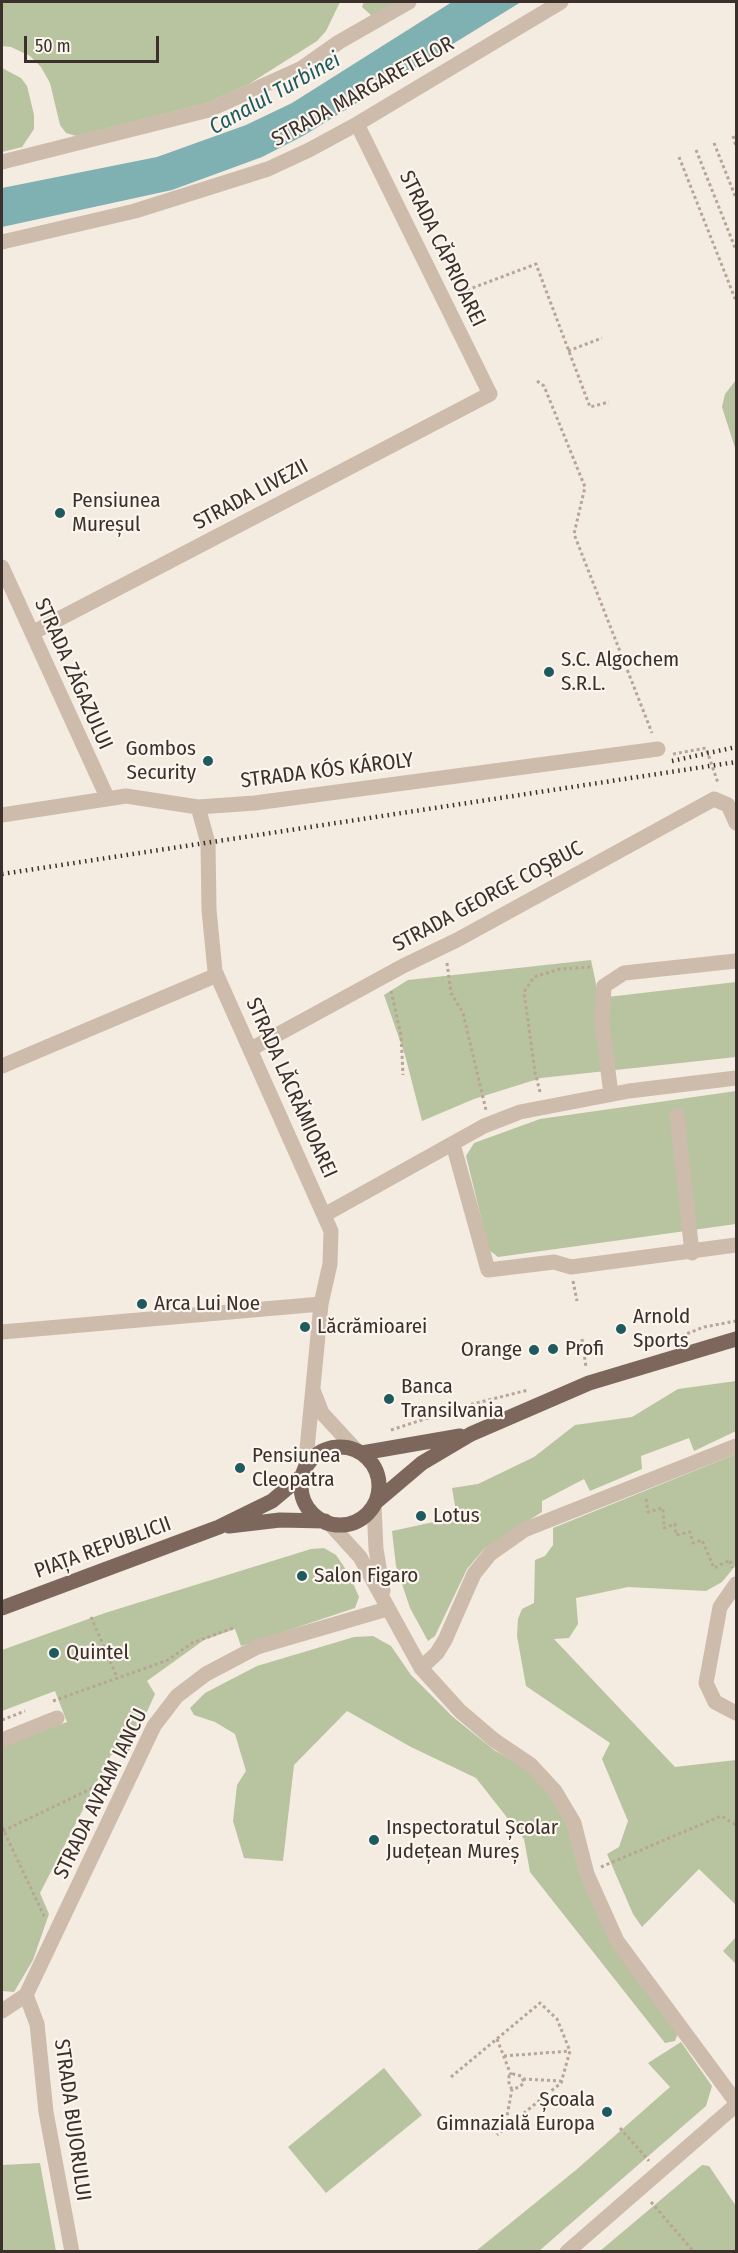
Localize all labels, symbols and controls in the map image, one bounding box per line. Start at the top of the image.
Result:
scale bar [27,24,162,62]
street label: STRADA MARGARETELOR [268,31,458,153]
text: 50 m [35,35,71,57]
water label: Canalul Turbinei [205,47,345,141]
street label: STRADA CĂPRIOAREI [393,167,491,331]
street label: STRADA LIVEZII [189,454,313,536]
place label: Pensiunea Mureșul [72,488,161,538]
marker: Pensiunea Mureșul [53,506,67,520]
street label: STRADA ZĂGAZULUI [28,595,118,753]
place label: S.C. Algochem S.R.L. [561,647,679,697]
marker: S.C. Algochem S.R.L. [542,665,556,679]
place label: Gombos Security [126,736,196,786]
street label: STRADA KÓS KÁROLY [239,748,415,794]
marker: Gombos Security [201,754,215,768]
street label: STRADA GEORGE COȘBUC [389,836,587,958]
street label: STRADA LĂCRĂMIOAREI [240,994,342,1182]
place label: Arca Lui Noe [154,1291,260,1317]
marker: Arca Lui Noe [135,1297,149,1311]
place label: Arnold Sports [633,1304,690,1354]
place label: Lăcrămioarei [317,1314,427,1340]
marker: Lăcrămioarei [298,1320,312,1334]
marker: Arnold Sports [614,1322,628,1336]
place label: Profi [565,1336,604,1362]
place label: Orange [461,1337,522,1363]
marker: Profi [546,1342,560,1356]
marker: Orange [527,1343,541,1357]
place label: Banca Transilvania [401,1374,504,1424]
marker: Banca Transilvania [382,1392,396,1406]
place label: Pensiunea Cleopatra [252,1443,341,1493]
marker: Pensiunea Cleopatra [233,1461,247,1475]
place label: Lotus [433,1503,480,1529]
marker: Lotus [414,1509,428,1523]
street label: PIAȚA REPUBLICII [31,1512,175,1584]
place label: Salon Figaro [314,1563,418,1589]
marker: Salon Figaro [295,1569,309,1583]
place label: Quintel [66,1640,129,1666]
marker: Quintel [47,1646,61,1660]
street label: STRADA AVRAM IANCU [49,1705,153,1883]
place label: Inspectoratul Școlar Județean Mureș [386,1815,558,1865]
marker: Inspectoratul Școlar Județean Mureș [367,1833,381,1847]
street label: STRADA BUJORULUI [48,2037,96,2203]
place label: Școala Gimnazială Europa [436,2087,595,2137]
marker: Școala Gimnazială Europa [600,2105,614,2119]

